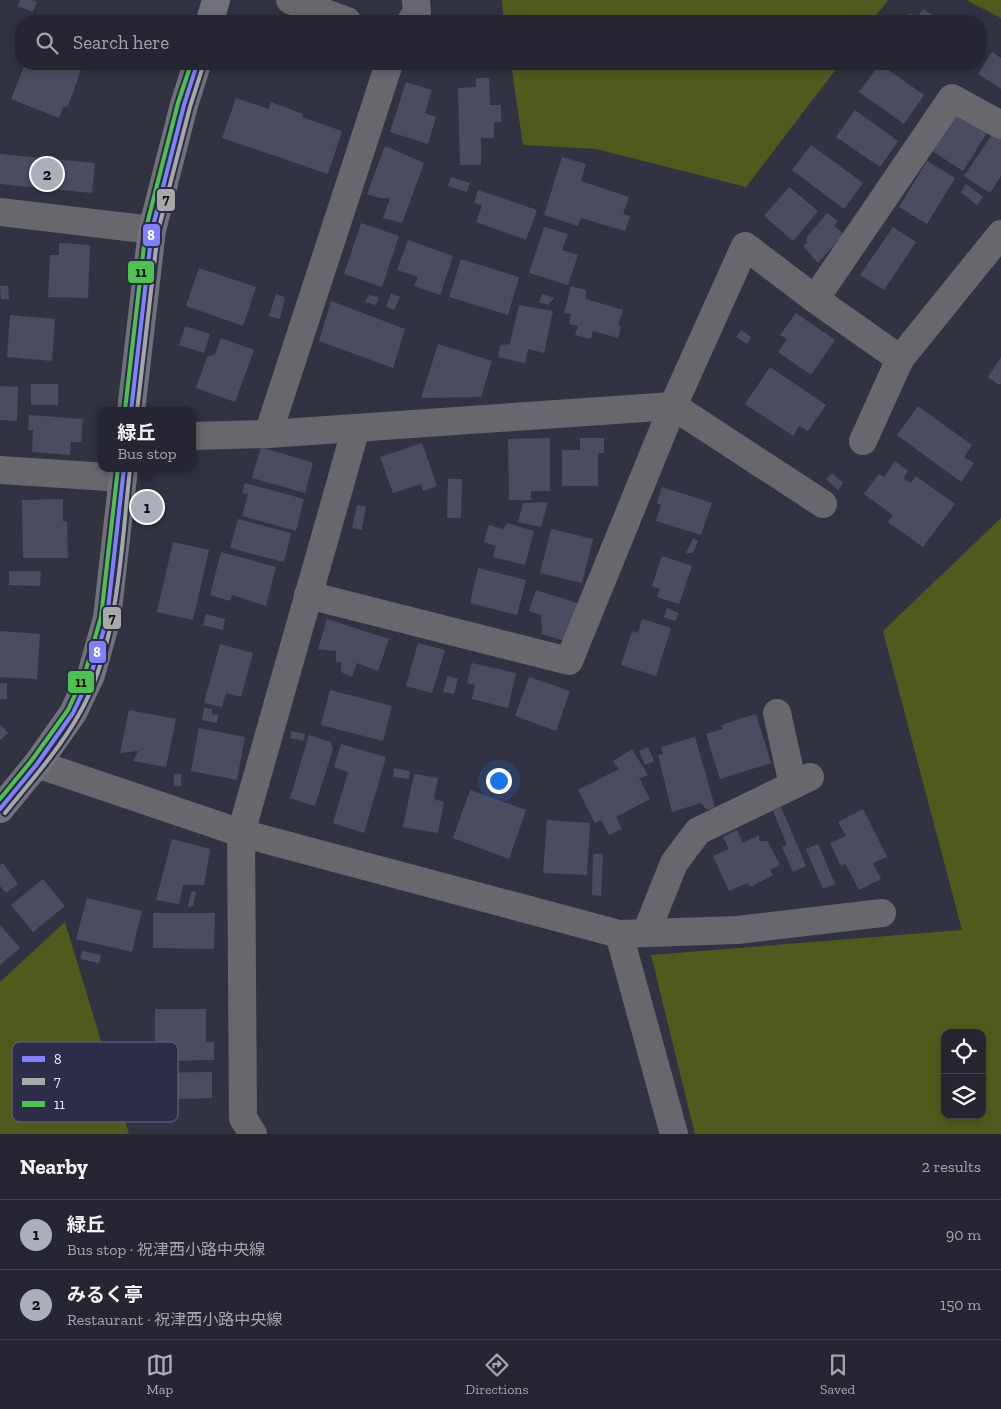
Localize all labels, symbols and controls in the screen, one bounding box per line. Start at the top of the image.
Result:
search box [15,15,986,70]
icon: search [33,29,61,57]
text: Search here [73,31,169,54]
pin: 2 [31,155,63,193]
line badge: 7 [156,188,176,212]
text: 7 [163,191,170,208]
line badge: 8 [142,223,161,247]
text: 8 [147,227,155,244]
line badge: 11 [127,260,155,284]
text: 11 [135,264,147,281]
popup [98,407,196,472]
text: 緑丘 [117,421,155,444]
text: Bus stop [117,444,177,463]
pin: 1 [131,488,163,526]
line badge: 7 [102,606,122,630]
text: 7 [109,610,116,627]
line badge: 8 [88,640,107,664]
text: 8 [93,644,101,661]
line badge: 11 [67,670,95,694]
text: 11 [75,674,87,691]
your location [486,768,512,794]
map controls [941,1029,986,1119]
button: locate [941,1029,986,1074]
legend [12,1042,178,1122]
text: 8 [54,1051,62,1068]
text: 7 [54,1073,61,1090]
button: layers [941,1074,986,1119]
text: 11 [54,1096,65,1113]
text: Nearby [20,1154,88,1179]
text: 2 results [922,1157,981,1176]
text: 緑丘 [67,1213,105,1236]
text: 1 [33,1225,39,1244]
text: 90 m [946,1225,981,1244]
text: Bus stop · 祝津西小路中央線 [67,1240,265,1259]
text: みるく亭 [67,1283,143,1306]
text: 2 [32,1295,40,1314]
text: 150 m [940,1295,981,1314]
text: Restaurant · 祝津西小路中央線 [67,1310,282,1329]
tab: Map [146,1351,174,1398]
tab: Directions [465,1351,529,1398]
tab: Saved [820,1351,855,1398]

